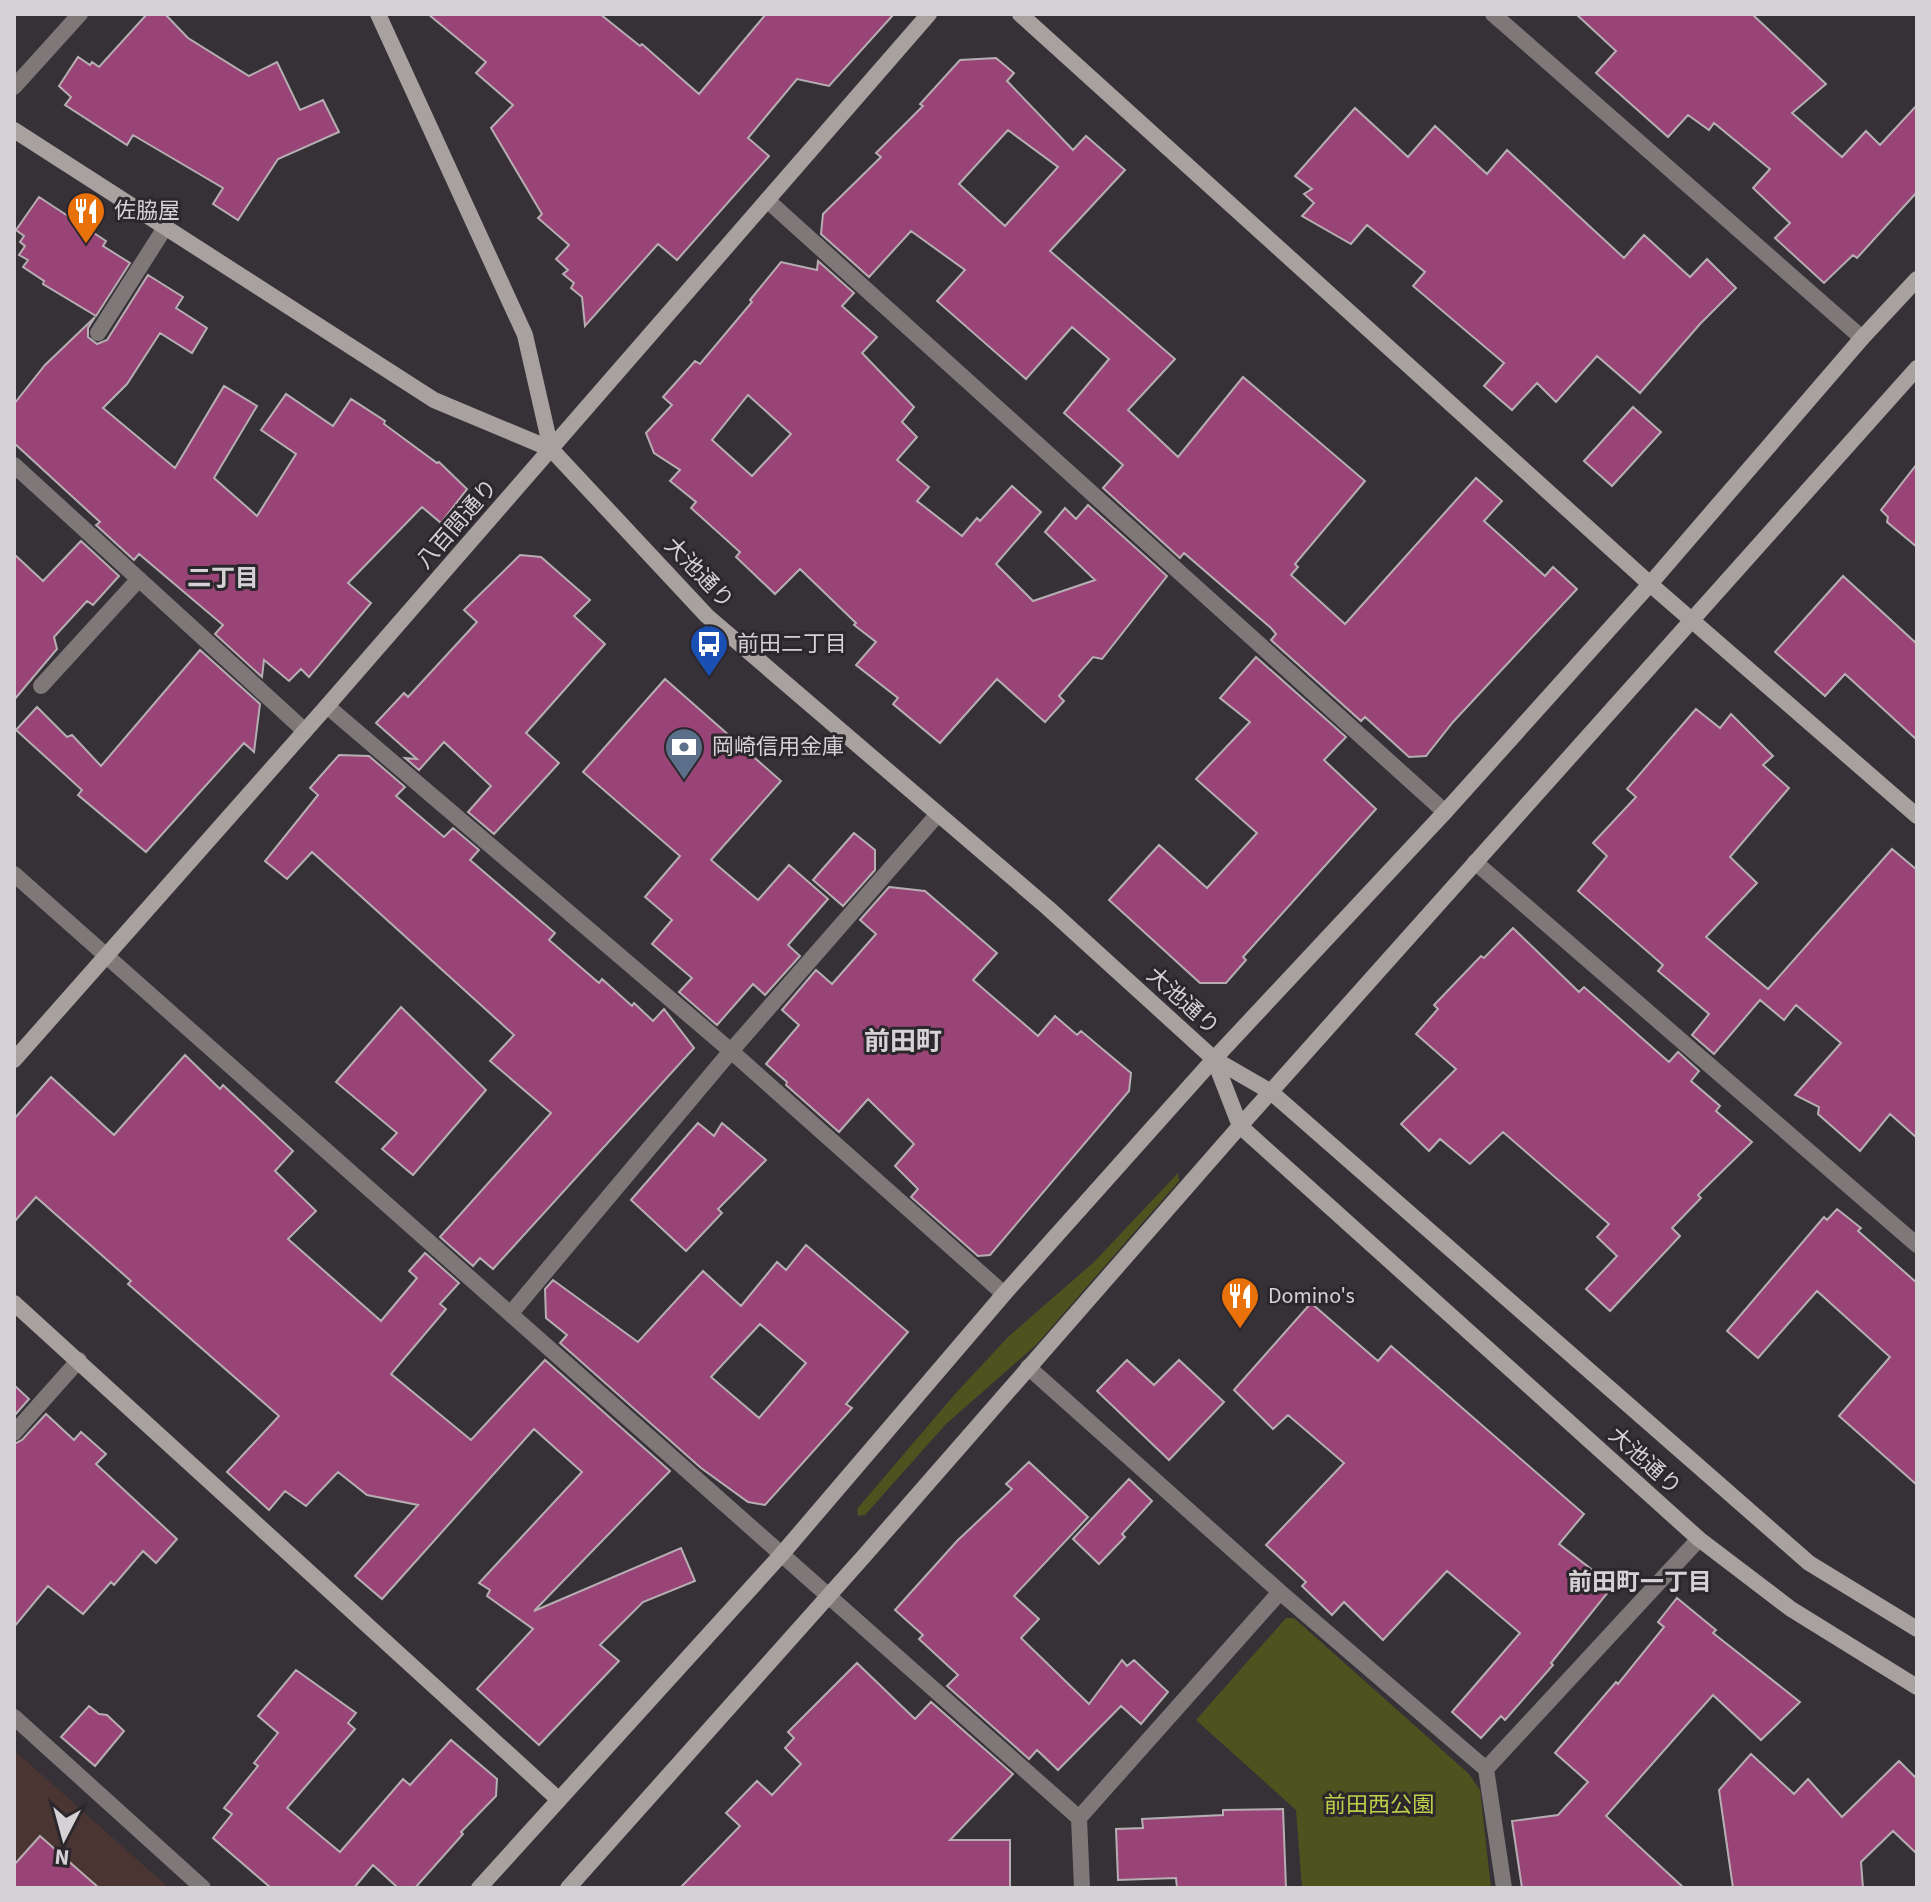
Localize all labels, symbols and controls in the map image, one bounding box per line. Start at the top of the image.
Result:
restaurant icon: 佐脇屋 [65,190,107,245]
place label: 佐脇屋 [114,195,180,227]
street label: 八百間通り [409,472,505,576]
street label: 大池通り [657,530,741,616]
district label: 二丁目 [187,561,259,596]
bus stop icon: 前田二丁目 [688,623,730,678]
place label: 前田二丁目 [737,628,847,660]
bank icon: 岡崎信用金庫 [663,726,705,781]
place label: 岡崎信用金庫 [712,731,844,763]
street label: 大池通り [1140,960,1226,1042]
district label: 前田町 [864,1023,942,1060]
restaurant icon: Domino's [1219,1275,1261,1330]
place label: Domino's [1268,1280,1355,1312]
street label: 大池通り [1602,1420,1688,1502]
district label: 前田町一丁目 [1568,1565,1712,1600]
park label: 前田西公園 [1324,1789,1434,1821]
north arrow [24,1798,104,1878]
text: N [53,1840,71,1874]

